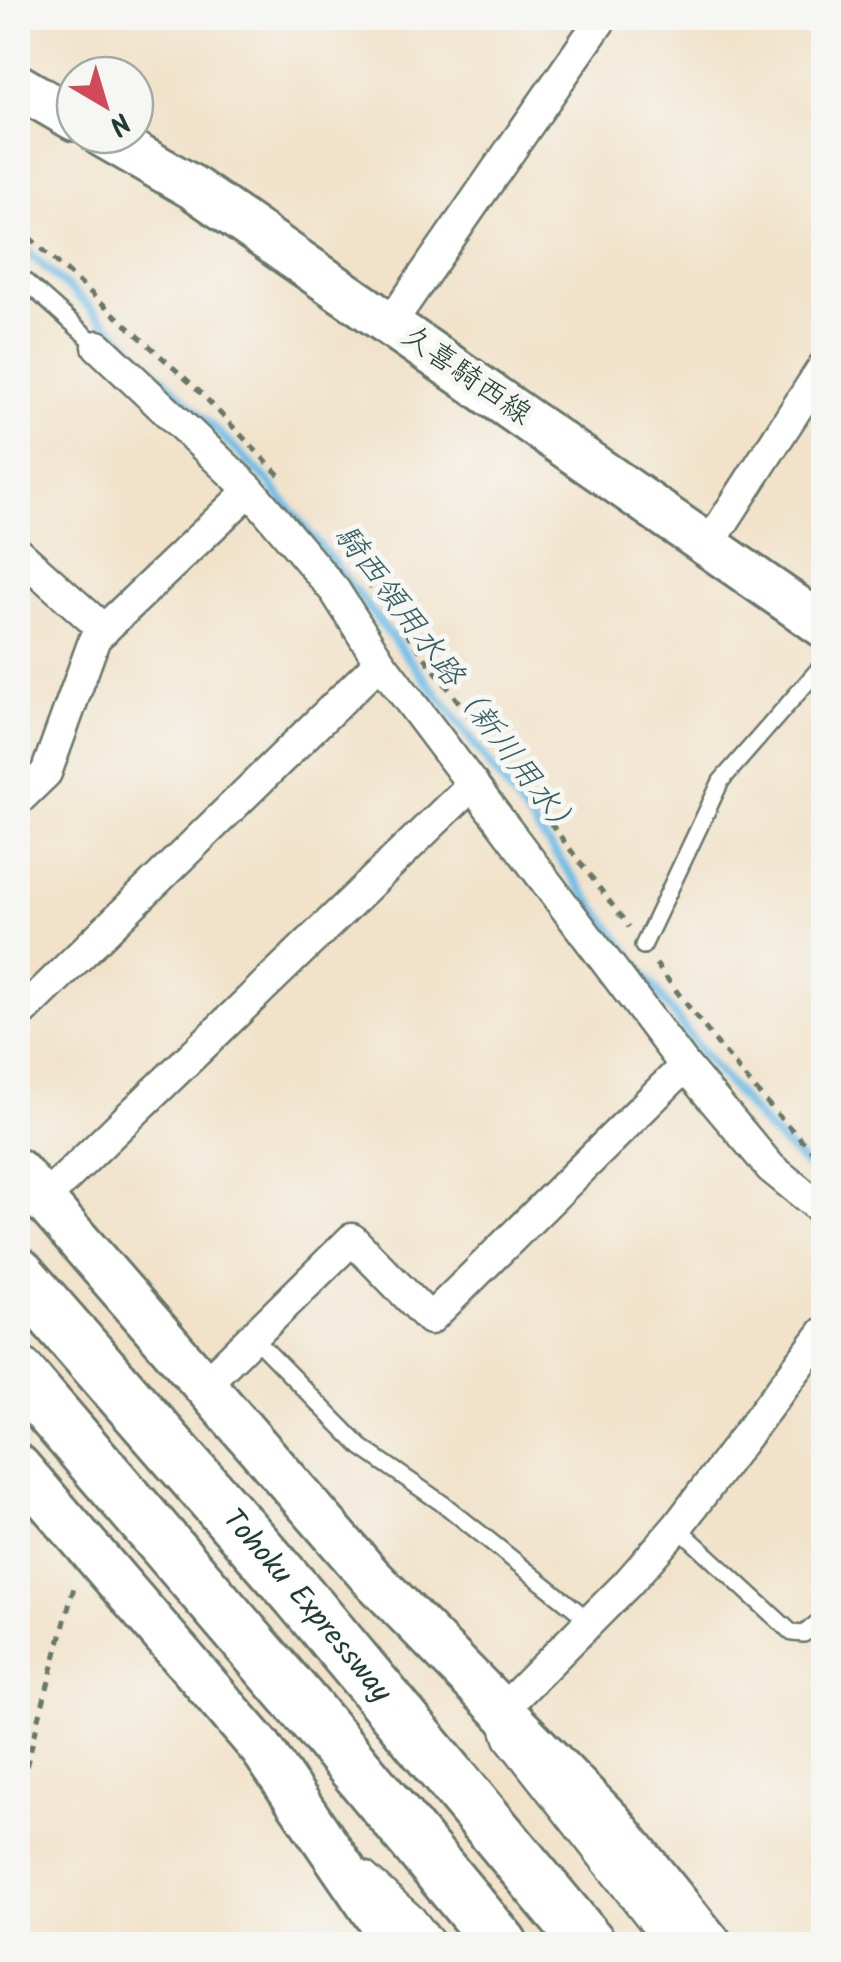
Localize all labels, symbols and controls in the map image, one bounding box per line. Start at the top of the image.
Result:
north arrow [55,55,155,155]
text: N [98,100,140,146]
street label: 久喜騎西線 [391,313,541,439]
water label: 騎西領用水路（新川用水） [320,514,592,852]
street label: Tohoku Expressway [210,1499,404,1715]

